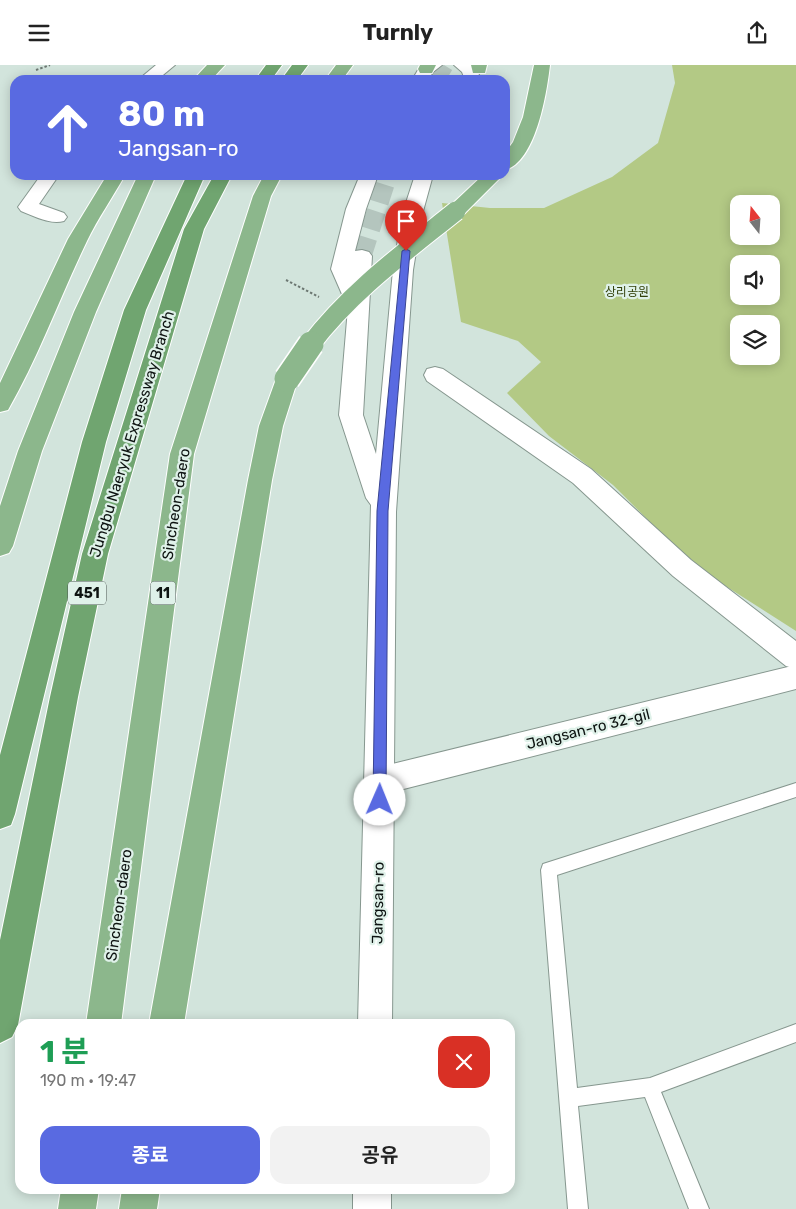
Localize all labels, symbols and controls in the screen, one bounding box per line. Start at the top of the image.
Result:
icon: menu [25,19,53,47]
text: Turnly [363,19,433,46]
icon: share [743,19,771,47]
text: 80 m [118,93,205,135]
icon: ahead [35,95,100,160]
text: Jangsan-ro [118,135,239,162]
north arrow [730,195,780,245]
map controls [730,195,780,365]
pin [385,200,427,251]
icon: arrive [392,207,420,235]
button: sound [730,255,780,305]
park label: 상리공원 [605,285,649,299]
street label: Jungbu Naeryuk Expressway Branch [86,309,178,559]
button: layers [730,315,780,365]
street label: Sincheon-daero [158,447,194,561]
road number: 451 [68,581,106,605]
road number: 11 [150,581,176,605]
street label: Jangsan-ro 32-gil [524,705,652,753]
position arrow [353,773,405,825]
street label: Sincheon-daero [102,848,136,962]
street label: Jangsan-ro [368,862,388,944]
text: 1 분 [40,1034,89,1070]
button: close [438,1036,490,1088]
text: 190 m · 19:47 [40,1071,136,1090]
button: 종료 [40,1126,260,1184]
button: 공유 [270,1126,490,1184]

